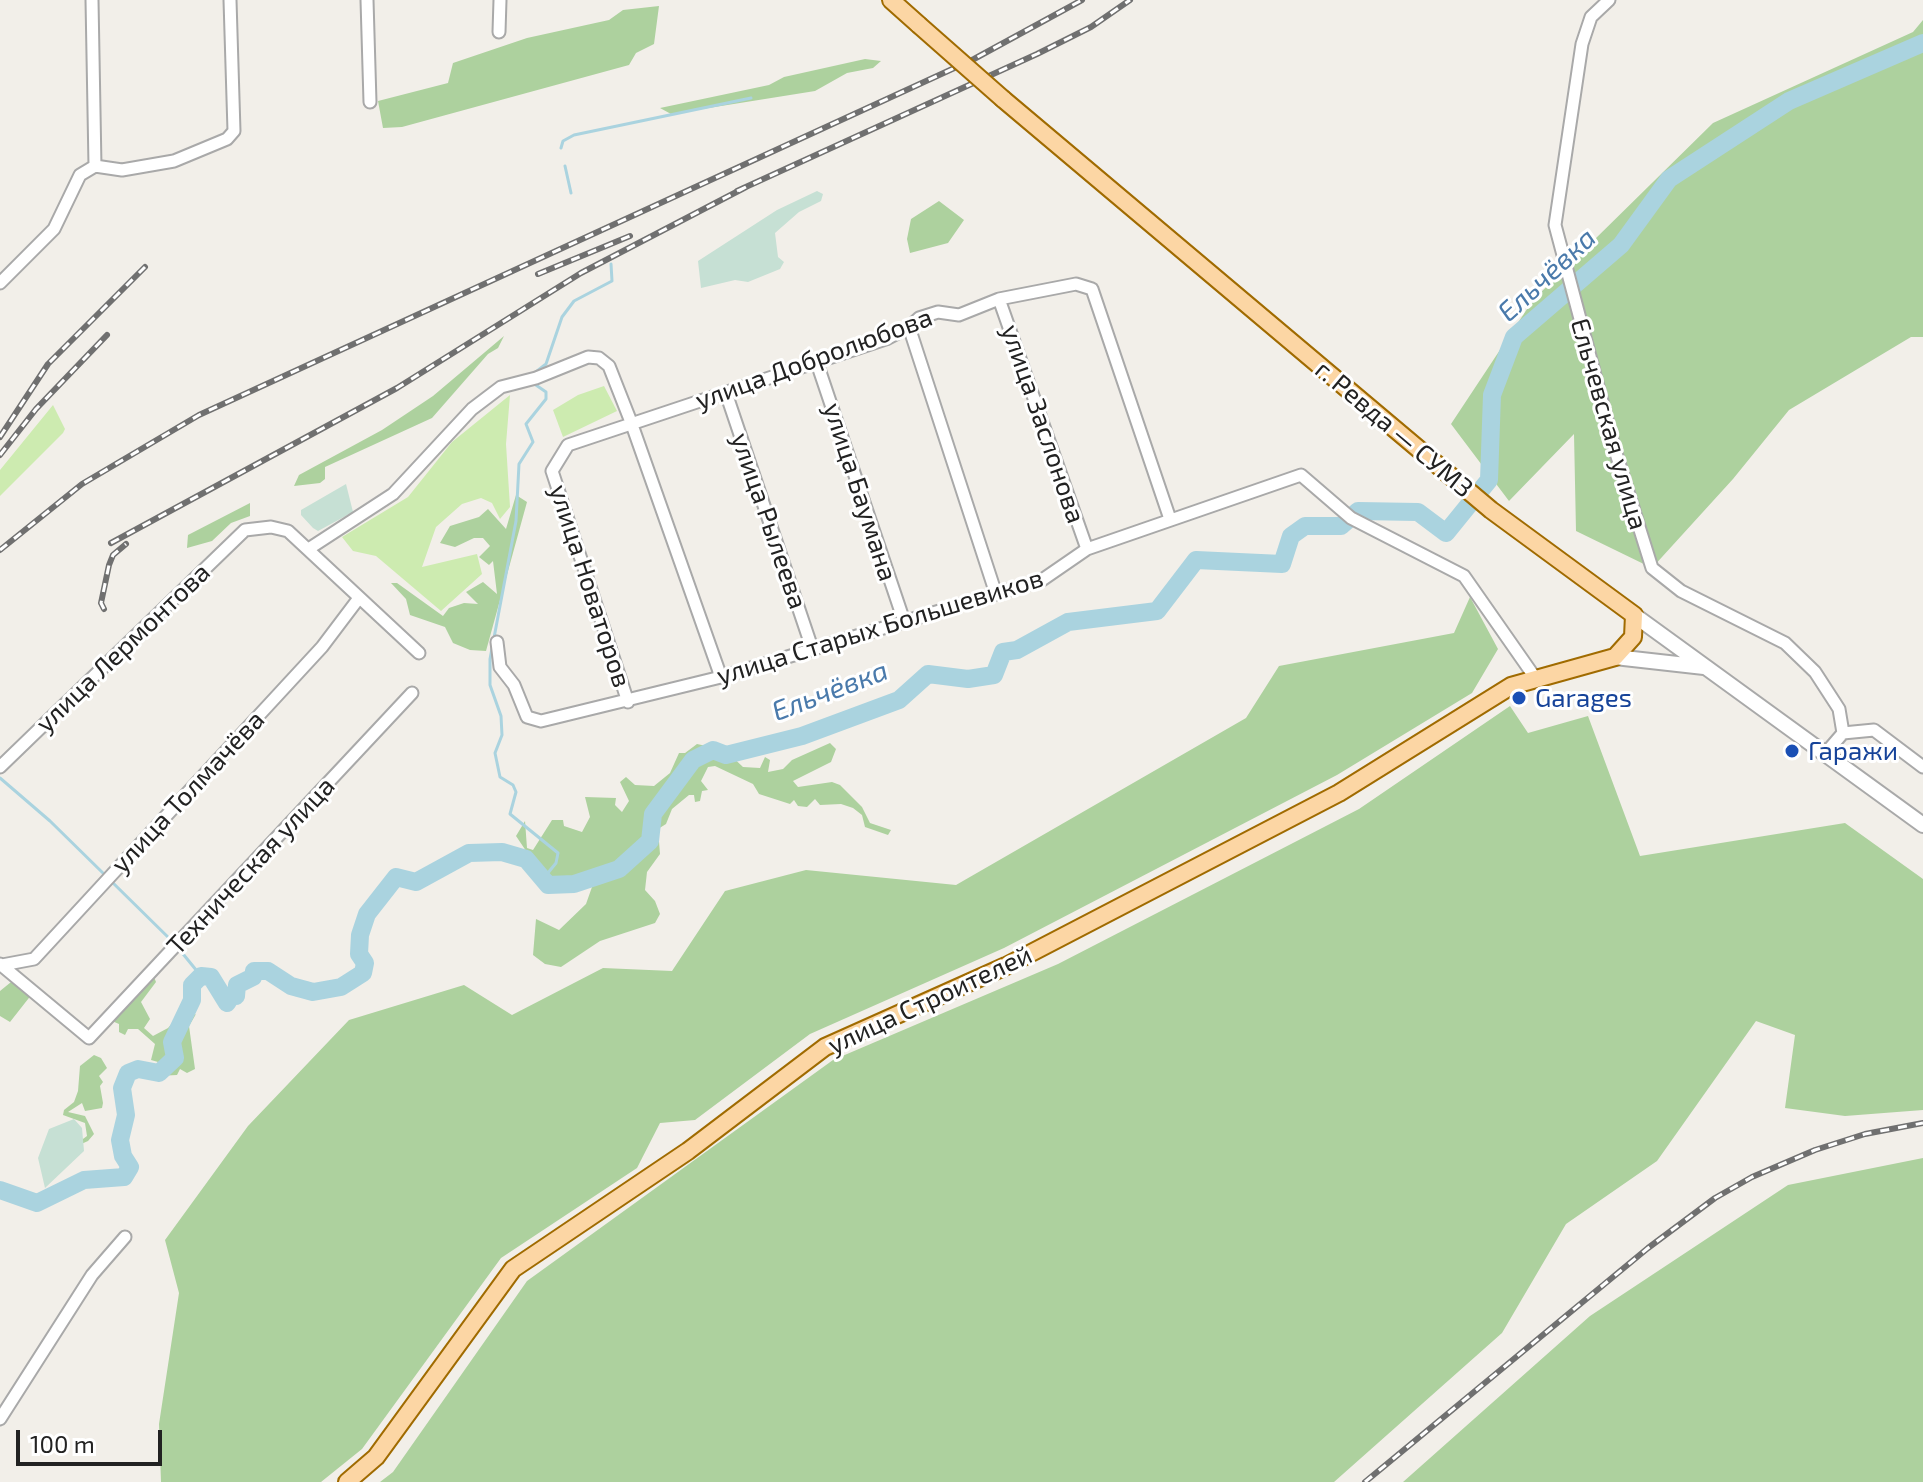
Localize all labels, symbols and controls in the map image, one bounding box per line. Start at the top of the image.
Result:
water label: Ельчёвка [1491,221,1603,329]
street label: улица Добролюбова [691,302,937,416]
street label: Ельчевская улица [1564,315,1654,533]
street label: улица Заслонова [994,321,1092,527]
street label: г. Ревда — СУМЗ [1309,354,1479,504]
street label: улица Баумана [817,399,903,585]
street label: улица Рылеева [724,429,814,613]
street label: улица Новаторов [543,481,637,691]
street label: улица Лермонтова [29,557,217,739]
street label: улица Старых Большевиков [713,562,1047,692]
water label: Ельчёвка [767,654,893,728]
place label: Garages [1535,682,1632,714]
marker: Garages [1510,689,1528,707]
street label: улица Толмачёва [105,704,271,880]
place label: Гаражи [1808,735,1898,767]
marker: Гаражи [1783,742,1801,760]
street label: Техническая улица [161,771,341,961]
street label: улица Строителей [823,939,1037,1061]
scale bar [20,1414,166,1464]
text: 100 m [30,1429,95,1458]

